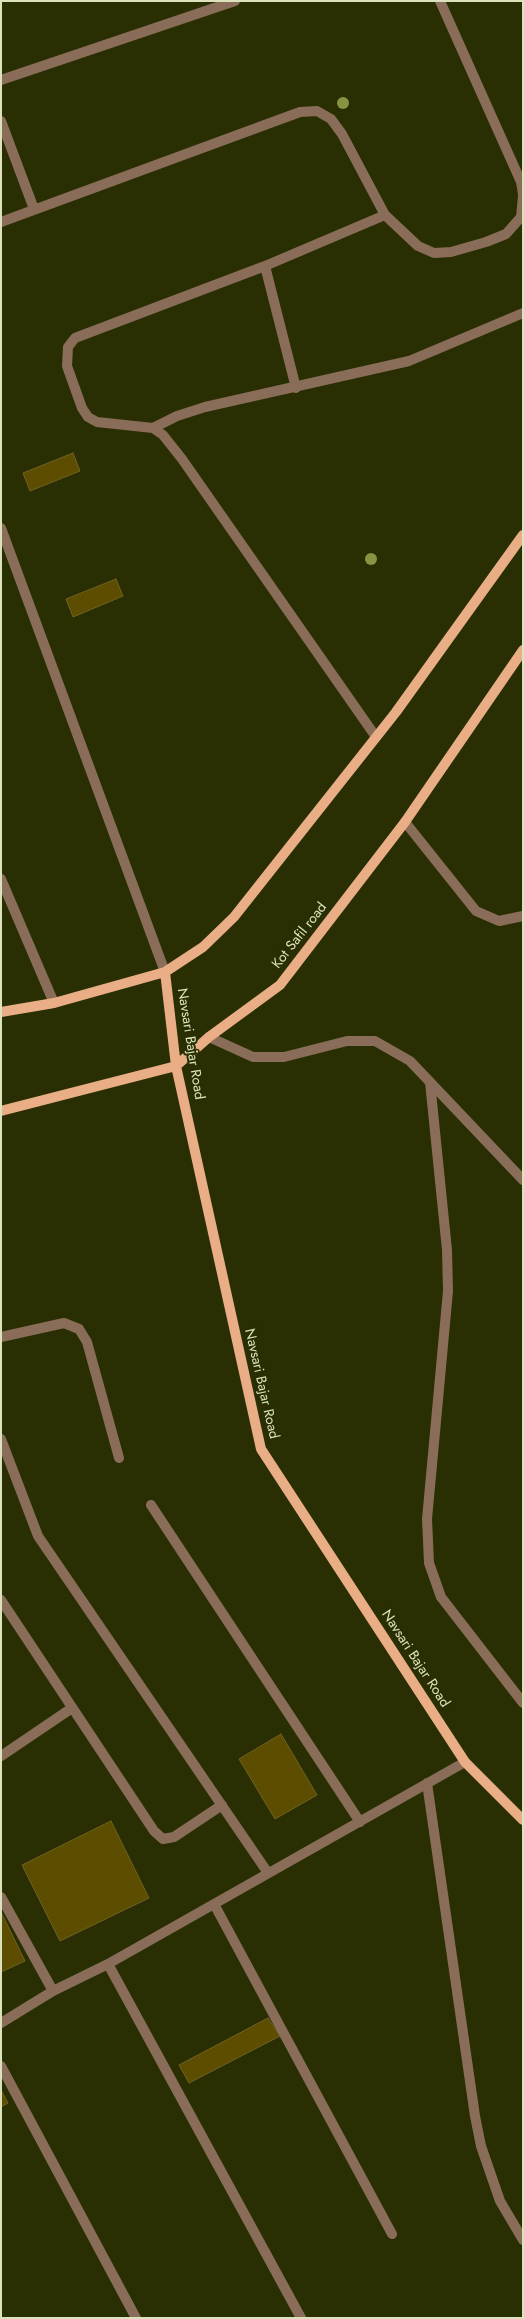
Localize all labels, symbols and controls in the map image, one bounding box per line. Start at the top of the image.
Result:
street label: Kot Safil road [269,900,331,972]
street label: Navsari Bajar Road [173,987,207,1101]
street label: Navsari Bajar Road [240,1327,282,1441]
street label: Navsari Bajar Road [377,1607,453,1711]

